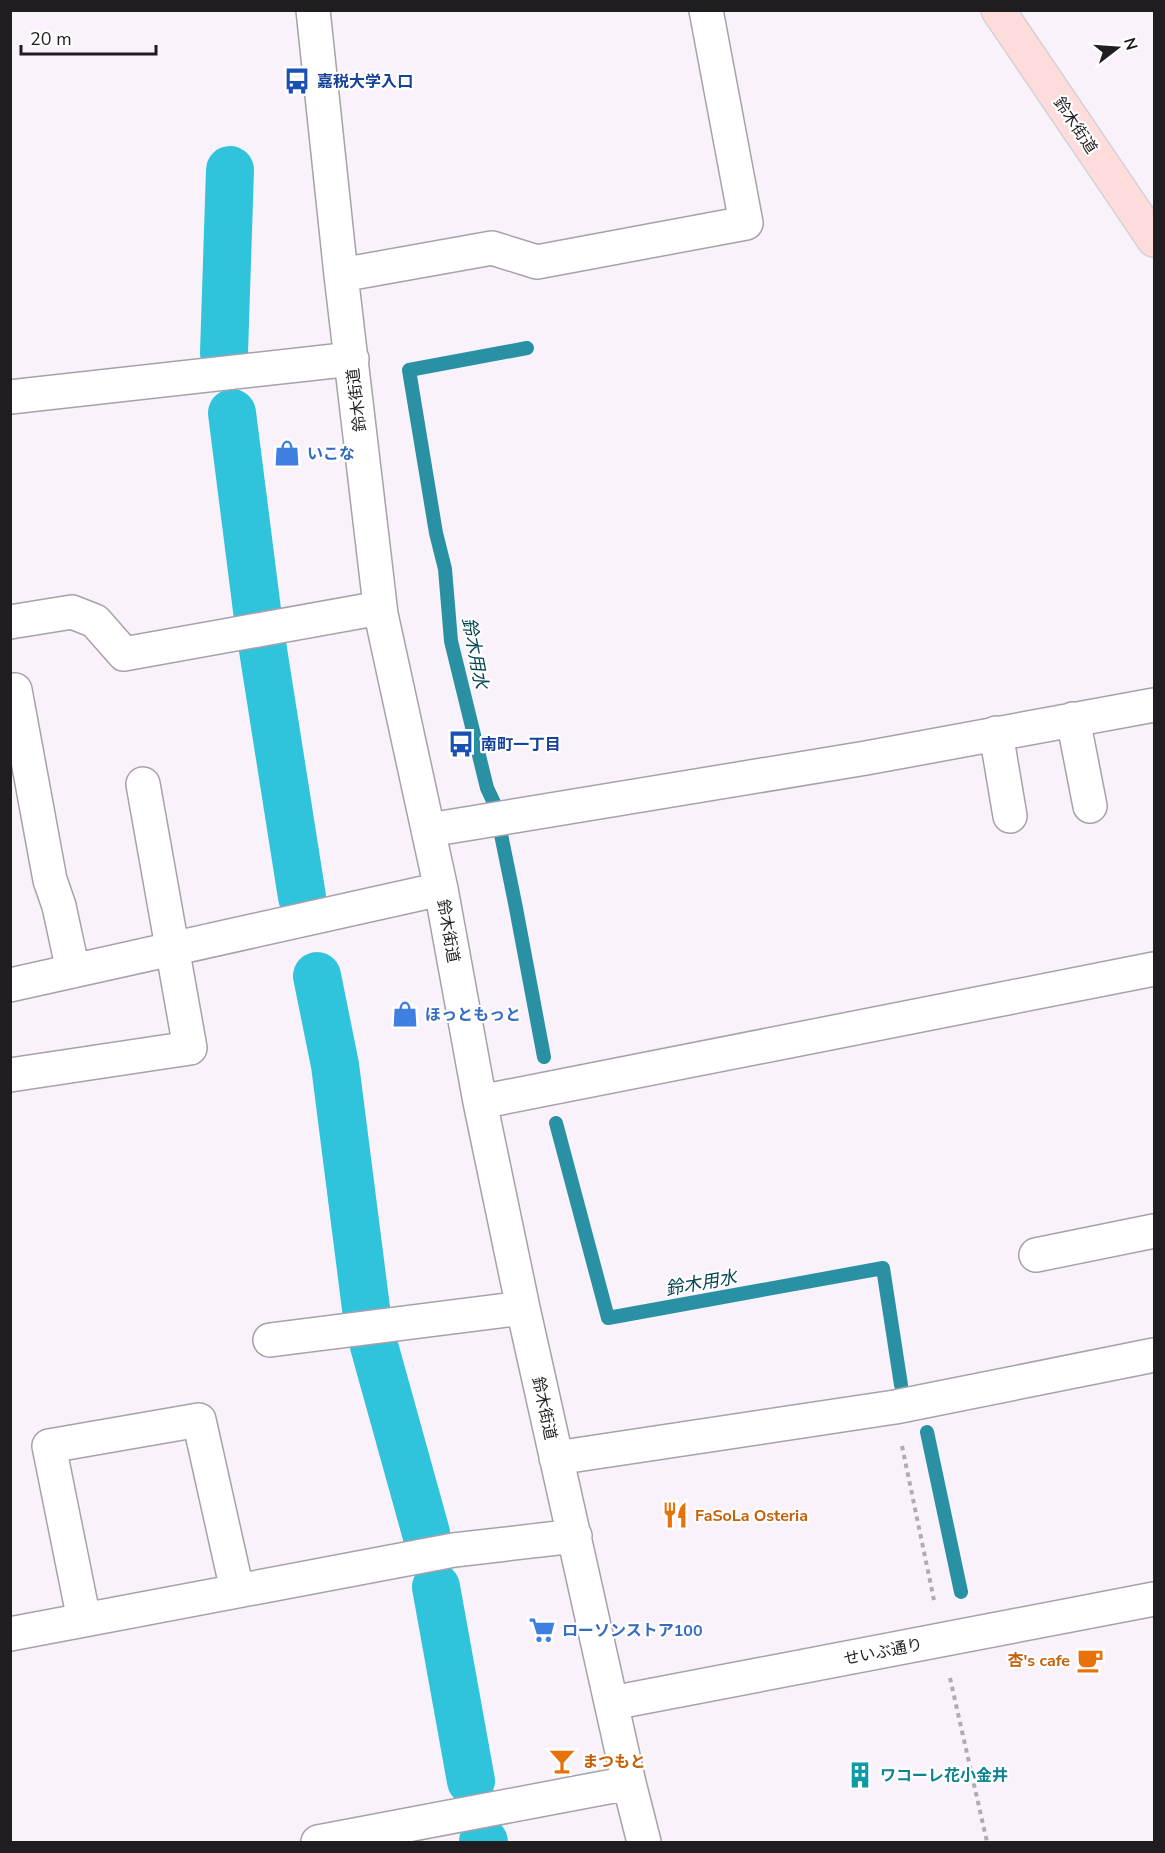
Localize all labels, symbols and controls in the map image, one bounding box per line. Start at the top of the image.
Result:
scale bar [21,18,156,56]
north arrow [1087,18,1147,78]
text: 20 m [30,27,72,51]
text: N [1118,35,1143,53]
bus stop icon: 嘉税大学入口 [282,66,312,96]
place label: 嘉税大学入口 [317,71,413,93]
street label: 鈴木街道 [1048,93,1102,158]
street label: 鈴木街道 [342,367,372,433]
shop icon: いこな [272,438,302,468]
place label: いこな [307,443,355,465]
water label: 鈴木用水 [456,615,494,693]
bus stop icon: 南町一丁目 [446,729,476,759]
place label: 南町一丁目 [481,734,561,756]
street label: 鈴木街道 [432,898,464,965]
shop icon: ほっともっと [390,999,420,1029]
place label: ほっともっと [425,1004,521,1026]
water label: 鈴木用水 [663,1265,741,1301]
street label: 鈴木街道 [527,1375,561,1442]
restaurant icon: FaSoLa Osteria [660,1500,690,1530]
place label: FaSoLa Osteria [695,1505,808,1527]
supermarket icon: ローソンストア100 [527,1615,557,1645]
place label: ローソンストア100 [562,1620,702,1642]
street label: せいぶ通り [842,1634,925,1670]
cafe icon: 杏's cafe [1075,1645,1105,1675]
place label: 杏's cafe [1007,1650,1070,1672]
bar icon: まつもと [547,1746,577,1776]
place label: まつもと [582,1751,646,1773]
building icon: ワコーレ花小金井 [845,1760,875,1790]
place label: ワコーレ花小金井 [880,1765,1008,1787]

